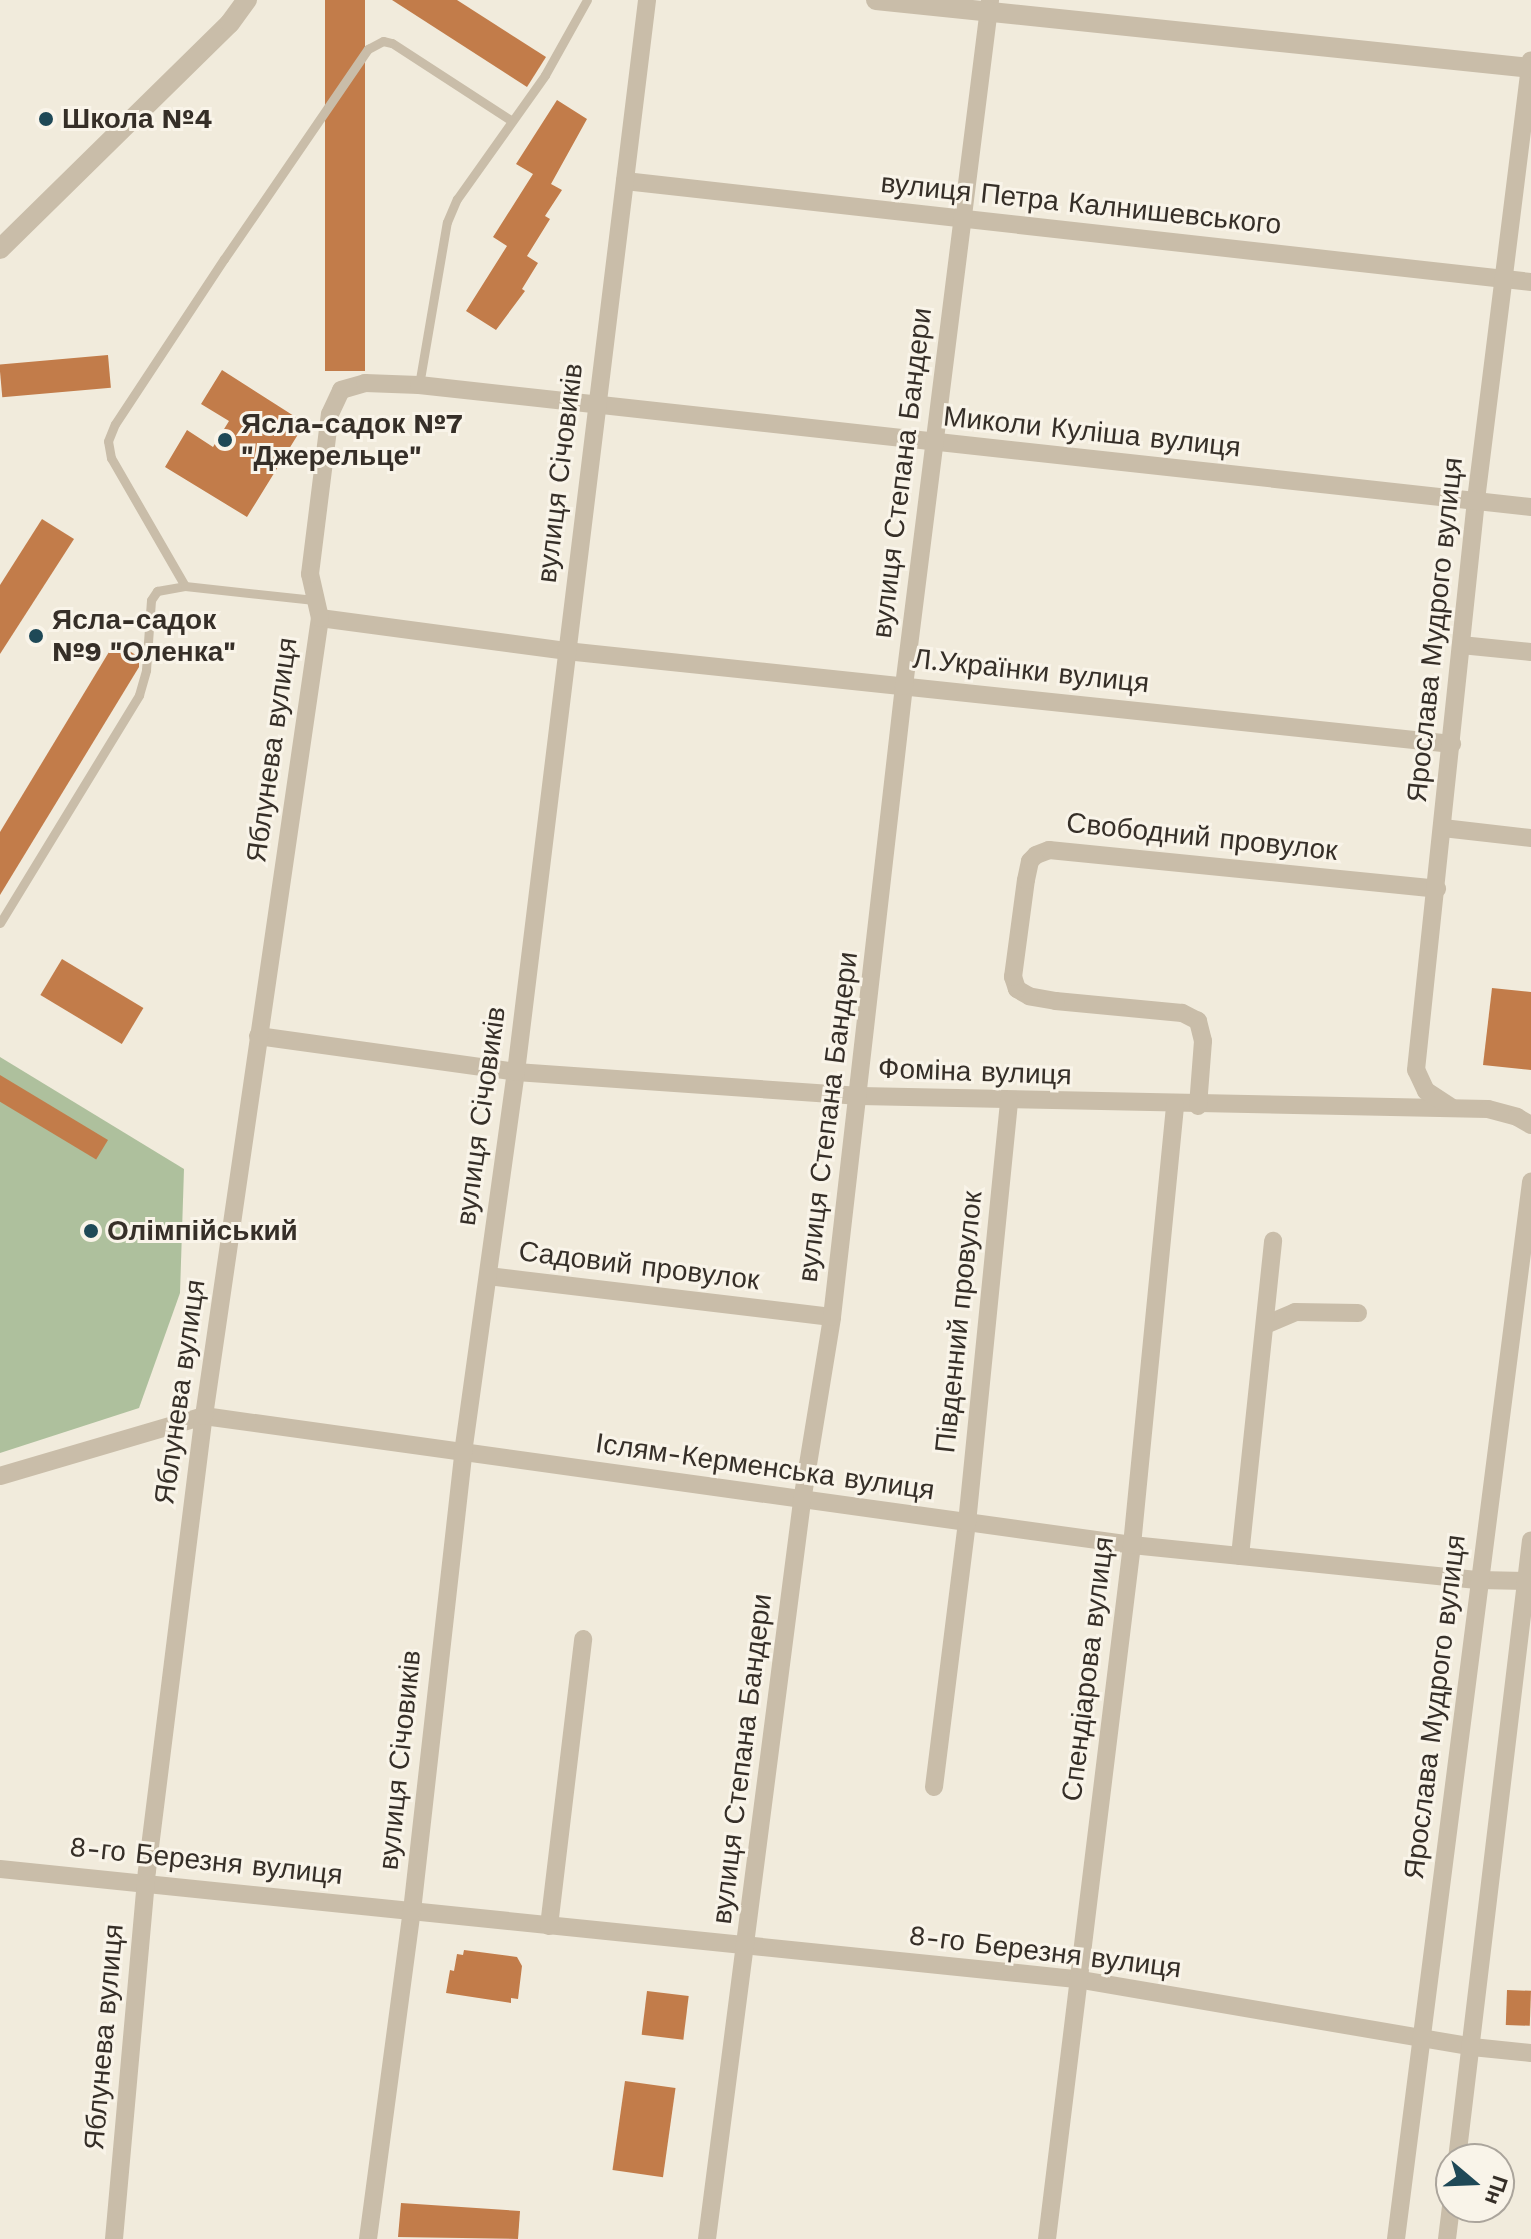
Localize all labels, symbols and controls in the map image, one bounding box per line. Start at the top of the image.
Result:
place label: Школа №4 [62,102,212,136]
marker: Школа №4 [37,110,55,128]
street label: вулиця Петра Калнишевського [879,166,1283,242]
street label: вулиця Степана Бандери [865,306,939,640]
street label: вулиця Січовиків [530,361,590,585]
street label: Миколи Куліша вулиця [942,400,1242,464]
place label: Ясла-садок №7 "Джерельце" [241,407,463,473]
marker: Ясла-садок №7 "Джерельце" [216,431,234,449]
street label: Ярослава Мудрого вулиця [1400,456,1470,804]
place label: Ясла-садок №9 "Оленка" [52,603,236,669]
marker: Ясла-садок №9 "Оленка" [27,627,45,645]
street label: Яблунева вулиця [240,635,304,865]
street label: Л.Українки вулиця [911,642,1151,700]
street label: Свободний провулок [1065,806,1339,868]
street label: вулиця Степана Бандери [791,950,865,1284]
street label: вулиця Січовиків [449,1004,513,1228]
street label: Фоміна вулиця [878,1052,1072,1092]
street label: Південний провулок [929,1189,989,1455]
place label: Олімпійський [107,1214,298,1248]
marker: Олімпійський [82,1222,100,1240]
street label: Садовий провулок [517,1235,761,1297]
street label: Яблунева вулиця [148,1277,212,1507]
street label: Іслям-Керменська вулиця [593,1427,937,1507]
street label: Ярослава Мудрого вулиця [1397,1533,1473,1881]
street label: Спендіарова вулиця [1055,1535,1121,1803]
street label: вулиця Степана Бандери [705,1592,779,1926]
street label: вулиця Січовиків [372,1648,428,1872]
street label: 8-го Березня вулиця [68,1830,344,1892]
street label: 8-го Березня вулиця [907,1919,1183,1985]
street label: Яблунева вулиця [77,1923,131,2151]
north arrow [1435,2143,1515,2223]
text: Пн [1480,2172,1513,2208]

